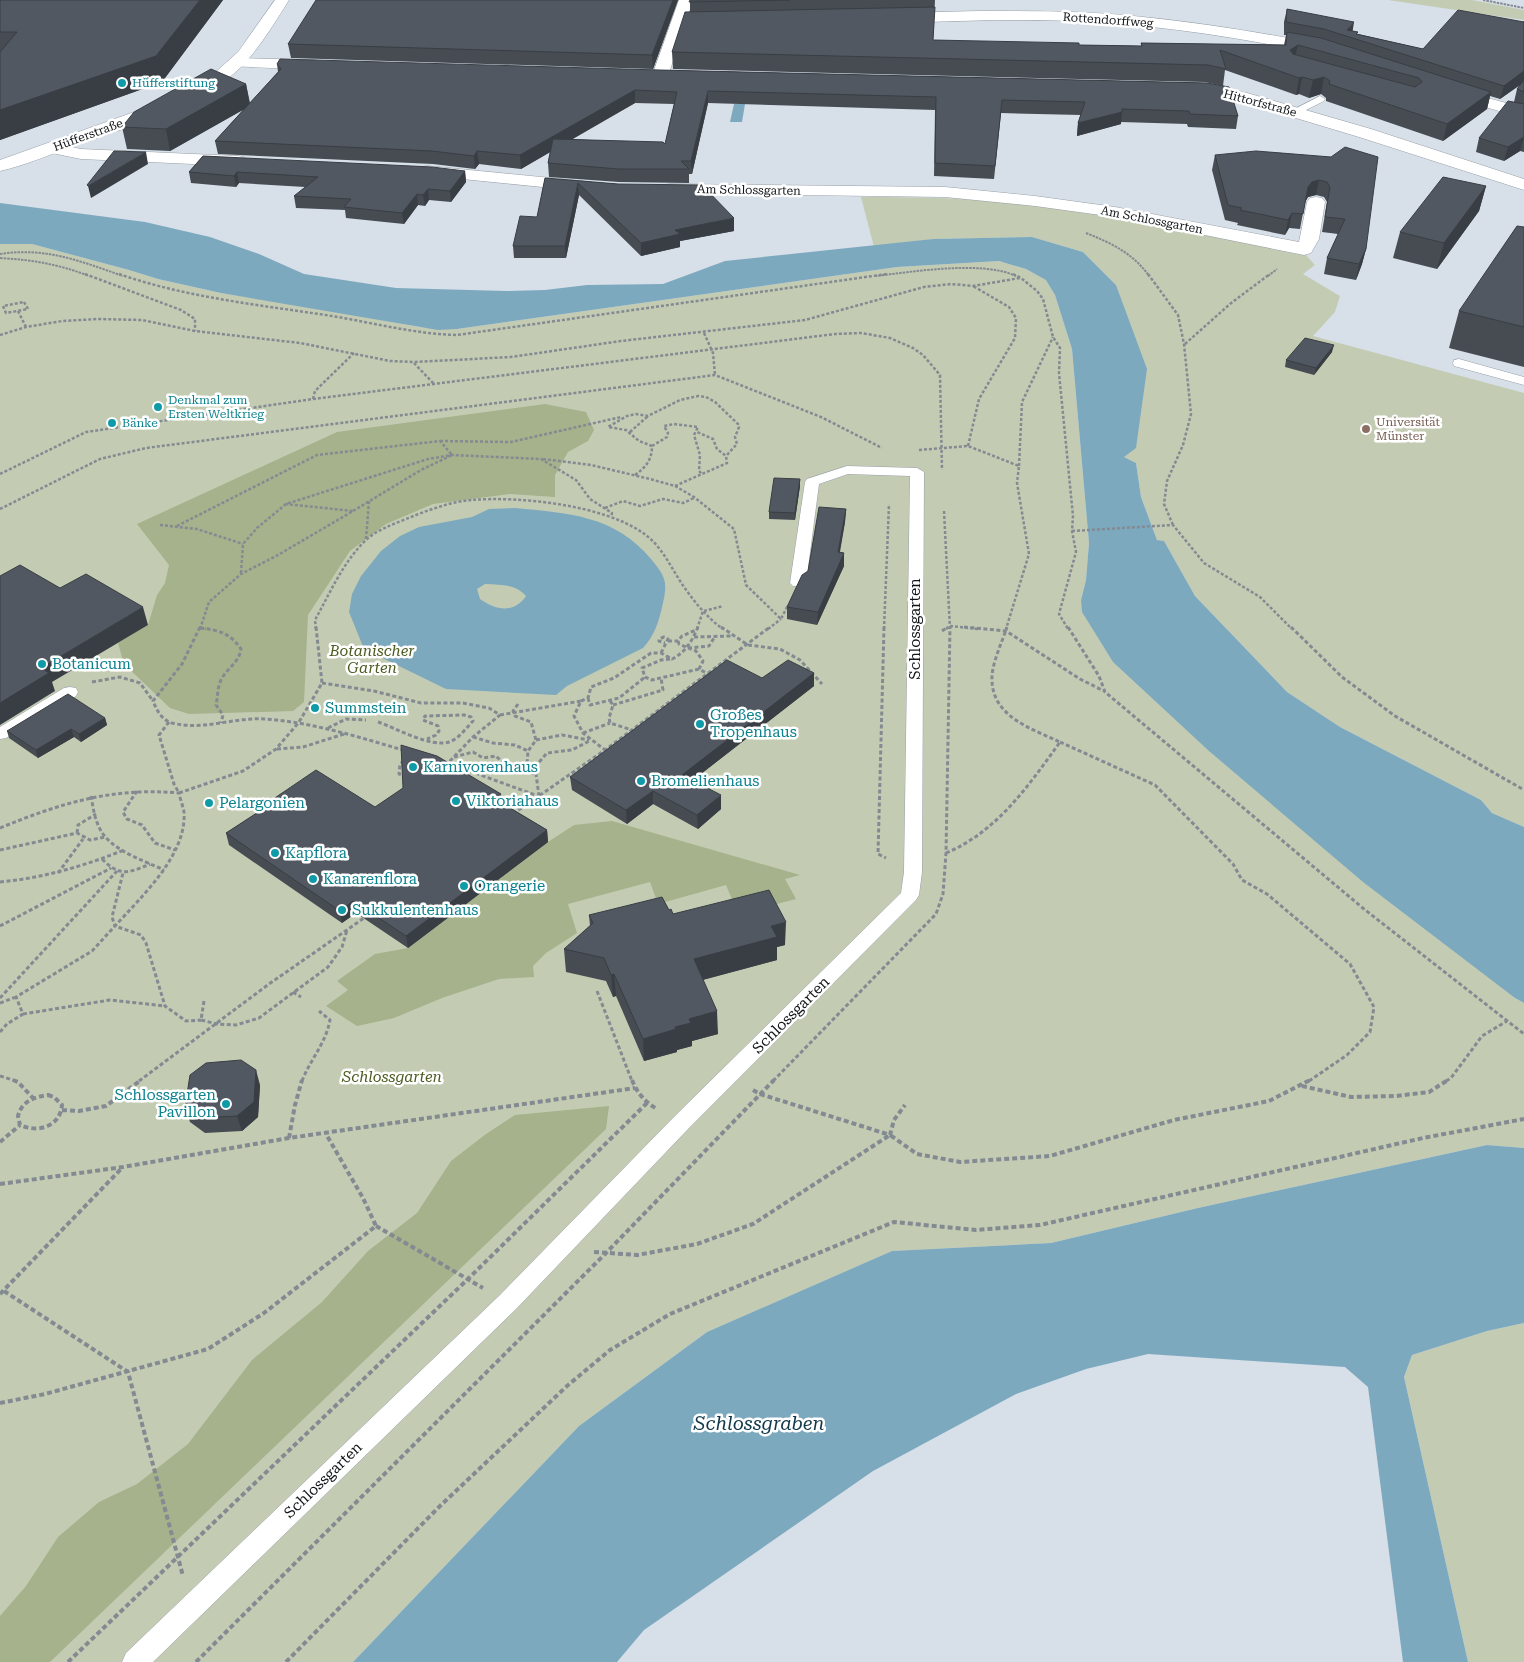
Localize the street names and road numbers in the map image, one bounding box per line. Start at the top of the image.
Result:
street label: Rottendorffweg [1062,10,1154,30]
street label: Hittorfstraße [1222,87,1299,120]
street label: Hüfferstraße [51,116,125,154]
street label: Am Schlossgarten [697,182,801,198]
street label: Am Schlossgarten [1100,203,1204,237]
street label: Schlossgarten [906,578,924,680]
street label: Schlossgarten [749,972,834,1057]
street label: Schlossgarten [280,1438,366,1522]

